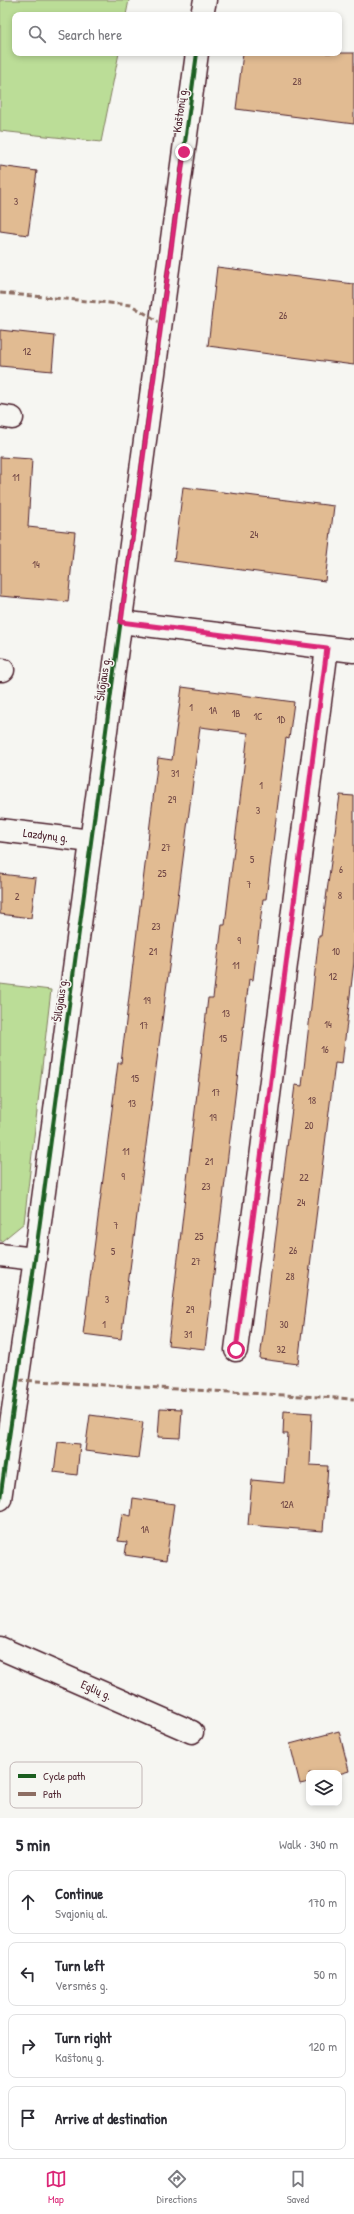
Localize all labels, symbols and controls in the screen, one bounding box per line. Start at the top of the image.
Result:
search box [12,12,342,56]
icon: search [26,23,48,45]
text: Search here [58,24,122,45]
house number: 28 [292,75,302,88]
street label: Kaštonų g. [168,86,191,134]
route end [175,143,193,161]
house number: 3 [14,195,19,208]
house number: 26 [279,309,287,322]
house number: 12 [23,345,31,358]
house number: 11 [12,471,20,484]
house number: 24 [250,528,258,541]
house number: 14 [32,558,40,571]
street label: Šilojaus g. [91,656,114,702]
house number: 1 [189,701,193,714]
house number: 1A [209,704,217,717]
house number: 1B [232,707,240,720]
house number: 1C [253,710,263,723]
house number: 1D [277,713,285,726]
house number: 31 [171,767,179,780]
house number: 1 [259,779,263,792]
house number: 29 [168,793,177,806]
house number: 3 [256,804,261,817]
street label: Lazdynų g. [22,824,69,846]
house number: 27 [161,841,171,854]
house number: 5 [250,853,255,866]
house number: 6 [339,863,343,876]
house number: 25 [158,867,167,880]
house number: 7 [247,878,252,891]
house number: 8 [338,889,342,902]
house number: 2 [15,890,20,903]
house number: 23 [151,920,161,933]
house number: 9 [237,934,241,947]
house number: 21 [149,945,158,958]
house number: 10 [332,945,341,958]
house number: 11 [232,959,240,972]
house number: 12 [329,970,337,983]
street label: Šilojaus g. [48,977,71,1023]
house number: 19 [143,994,151,1007]
house number: 13 [222,1007,231,1020]
house number: 14 [324,1018,332,1031]
house number: 17 [140,1019,148,1032]
house number: 15 [219,1032,228,1045]
house number: 16 [321,1043,329,1056]
house number: 15 [131,1072,140,1085]
house number: 17 [212,1086,220,1099]
house number: 18 [308,1094,316,1107]
house number: 13 [128,1097,137,1110]
house number: 19 [209,1111,217,1124]
house number: 20 [304,1119,314,1132]
house number: 11 [122,1145,130,1158]
house number: 21 [205,1155,214,1168]
house number: 9 [121,1170,125,1183]
house number: 22 [299,1171,309,1184]
house number: 23 [201,1180,211,1193]
house number: 24 [297,1196,305,1209]
house number: 7 [114,1219,119,1232]
house number: 25 [195,1230,204,1243]
house number: 26 [289,1244,297,1257]
house number: 5 [111,1245,116,1258]
house number: 27 [191,1255,201,1268]
house number: 28 [285,1270,295,1283]
house number: 3 [105,1293,110,1306]
house number: 29 [186,1303,195,1316]
house number: 1 [102,1318,106,1331]
house number: 30 [280,1318,289,1331]
house number: 31 [184,1328,192,1341]
route start [227,1341,245,1359]
house number: 32 [276,1343,286,1356]
house number: 12A [280,1498,294,1511]
house number: 1A [141,1523,149,1536]
street label: Eglių g. [78,1675,114,1704]
legend [10,1762,142,1808]
text: Cycle path [43,1769,86,1783]
map controls [306,1770,342,1806]
button: layers [306,1770,342,1806]
text: Path [43,1787,61,1801]
text: 5 min [16,1833,50,1856]
text: Walk · 340 m [279,1835,338,1853]
text: Continue [55,1883,103,1904]
icon: ahead [17,1891,39,1913]
text: 170 m [308,1893,337,1911]
text: Svajonių al. [55,1904,108,1922]
text: Turn left [55,1955,105,1976]
icon: left [17,1963,39,1985]
text: 50 m [314,1965,337,1983]
text: Versmės g. [55,1976,108,1994]
text: Turn right [55,2027,111,2048]
icon: right [17,2035,39,2057]
text: 120 m [309,2037,337,2055]
text: Kaštonų g. [55,2048,104,2066]
icon: arrive [17,2107,39,2129]
text: Arrive at destination [55,2108,167,2129]
tab: Map [45,2168,67,2206]
tab: Directions [157,2168,197,2206]
tab: Saved [287,2168,309,2206]

